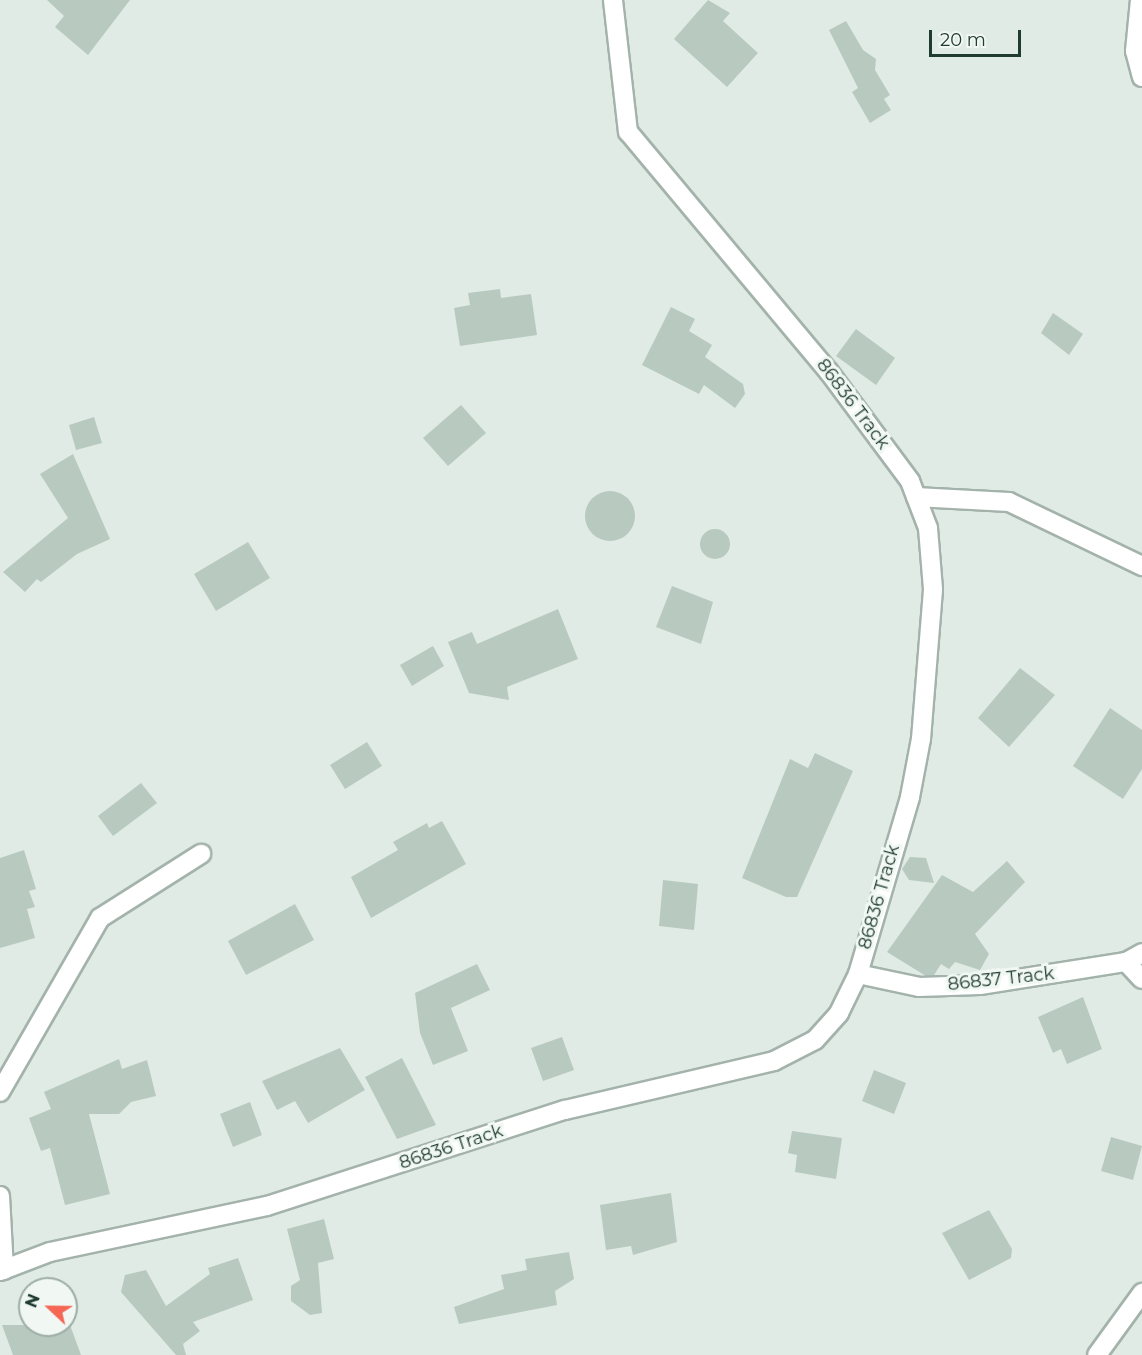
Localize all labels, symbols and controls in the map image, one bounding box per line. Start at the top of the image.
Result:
scale bar [932,18,1024,56]
text: 20 m [940,29,986,51]
street label: 86836 Track [812,354,894,454]
street label: 86836 Track [854,842,904,952]
street label: 86837 Track [947,963,1055,995]
street label: 86836 Track [396,1120,506,1174]
north arrow [18,1277,78,1337]
text: N [21,1291,44,1310]

